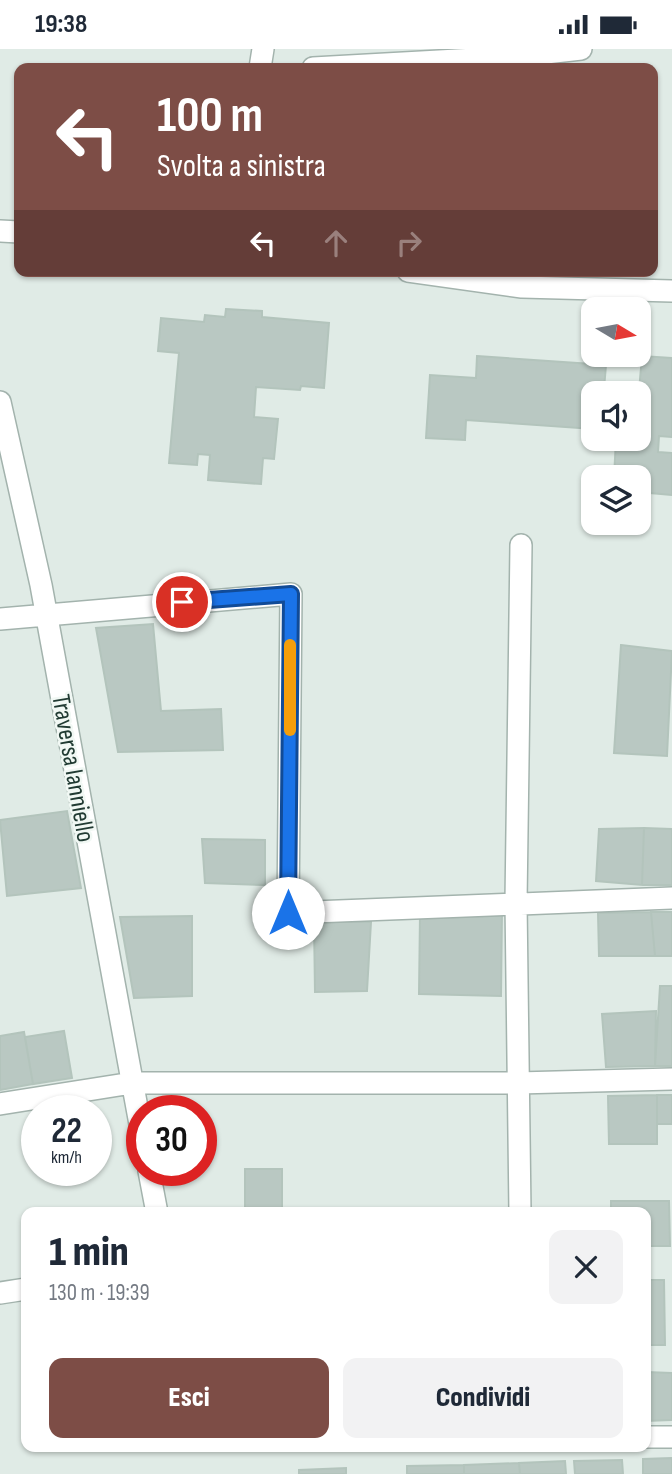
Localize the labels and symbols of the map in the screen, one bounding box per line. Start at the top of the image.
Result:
north arrow [581,297,651,367]
pin [152,572,212,632]
street label: Traversa Ianniello [44,692,101,845]
position arrow [251,876,325,950]
speed limit sign: 30 [126,1095,217,1186]

